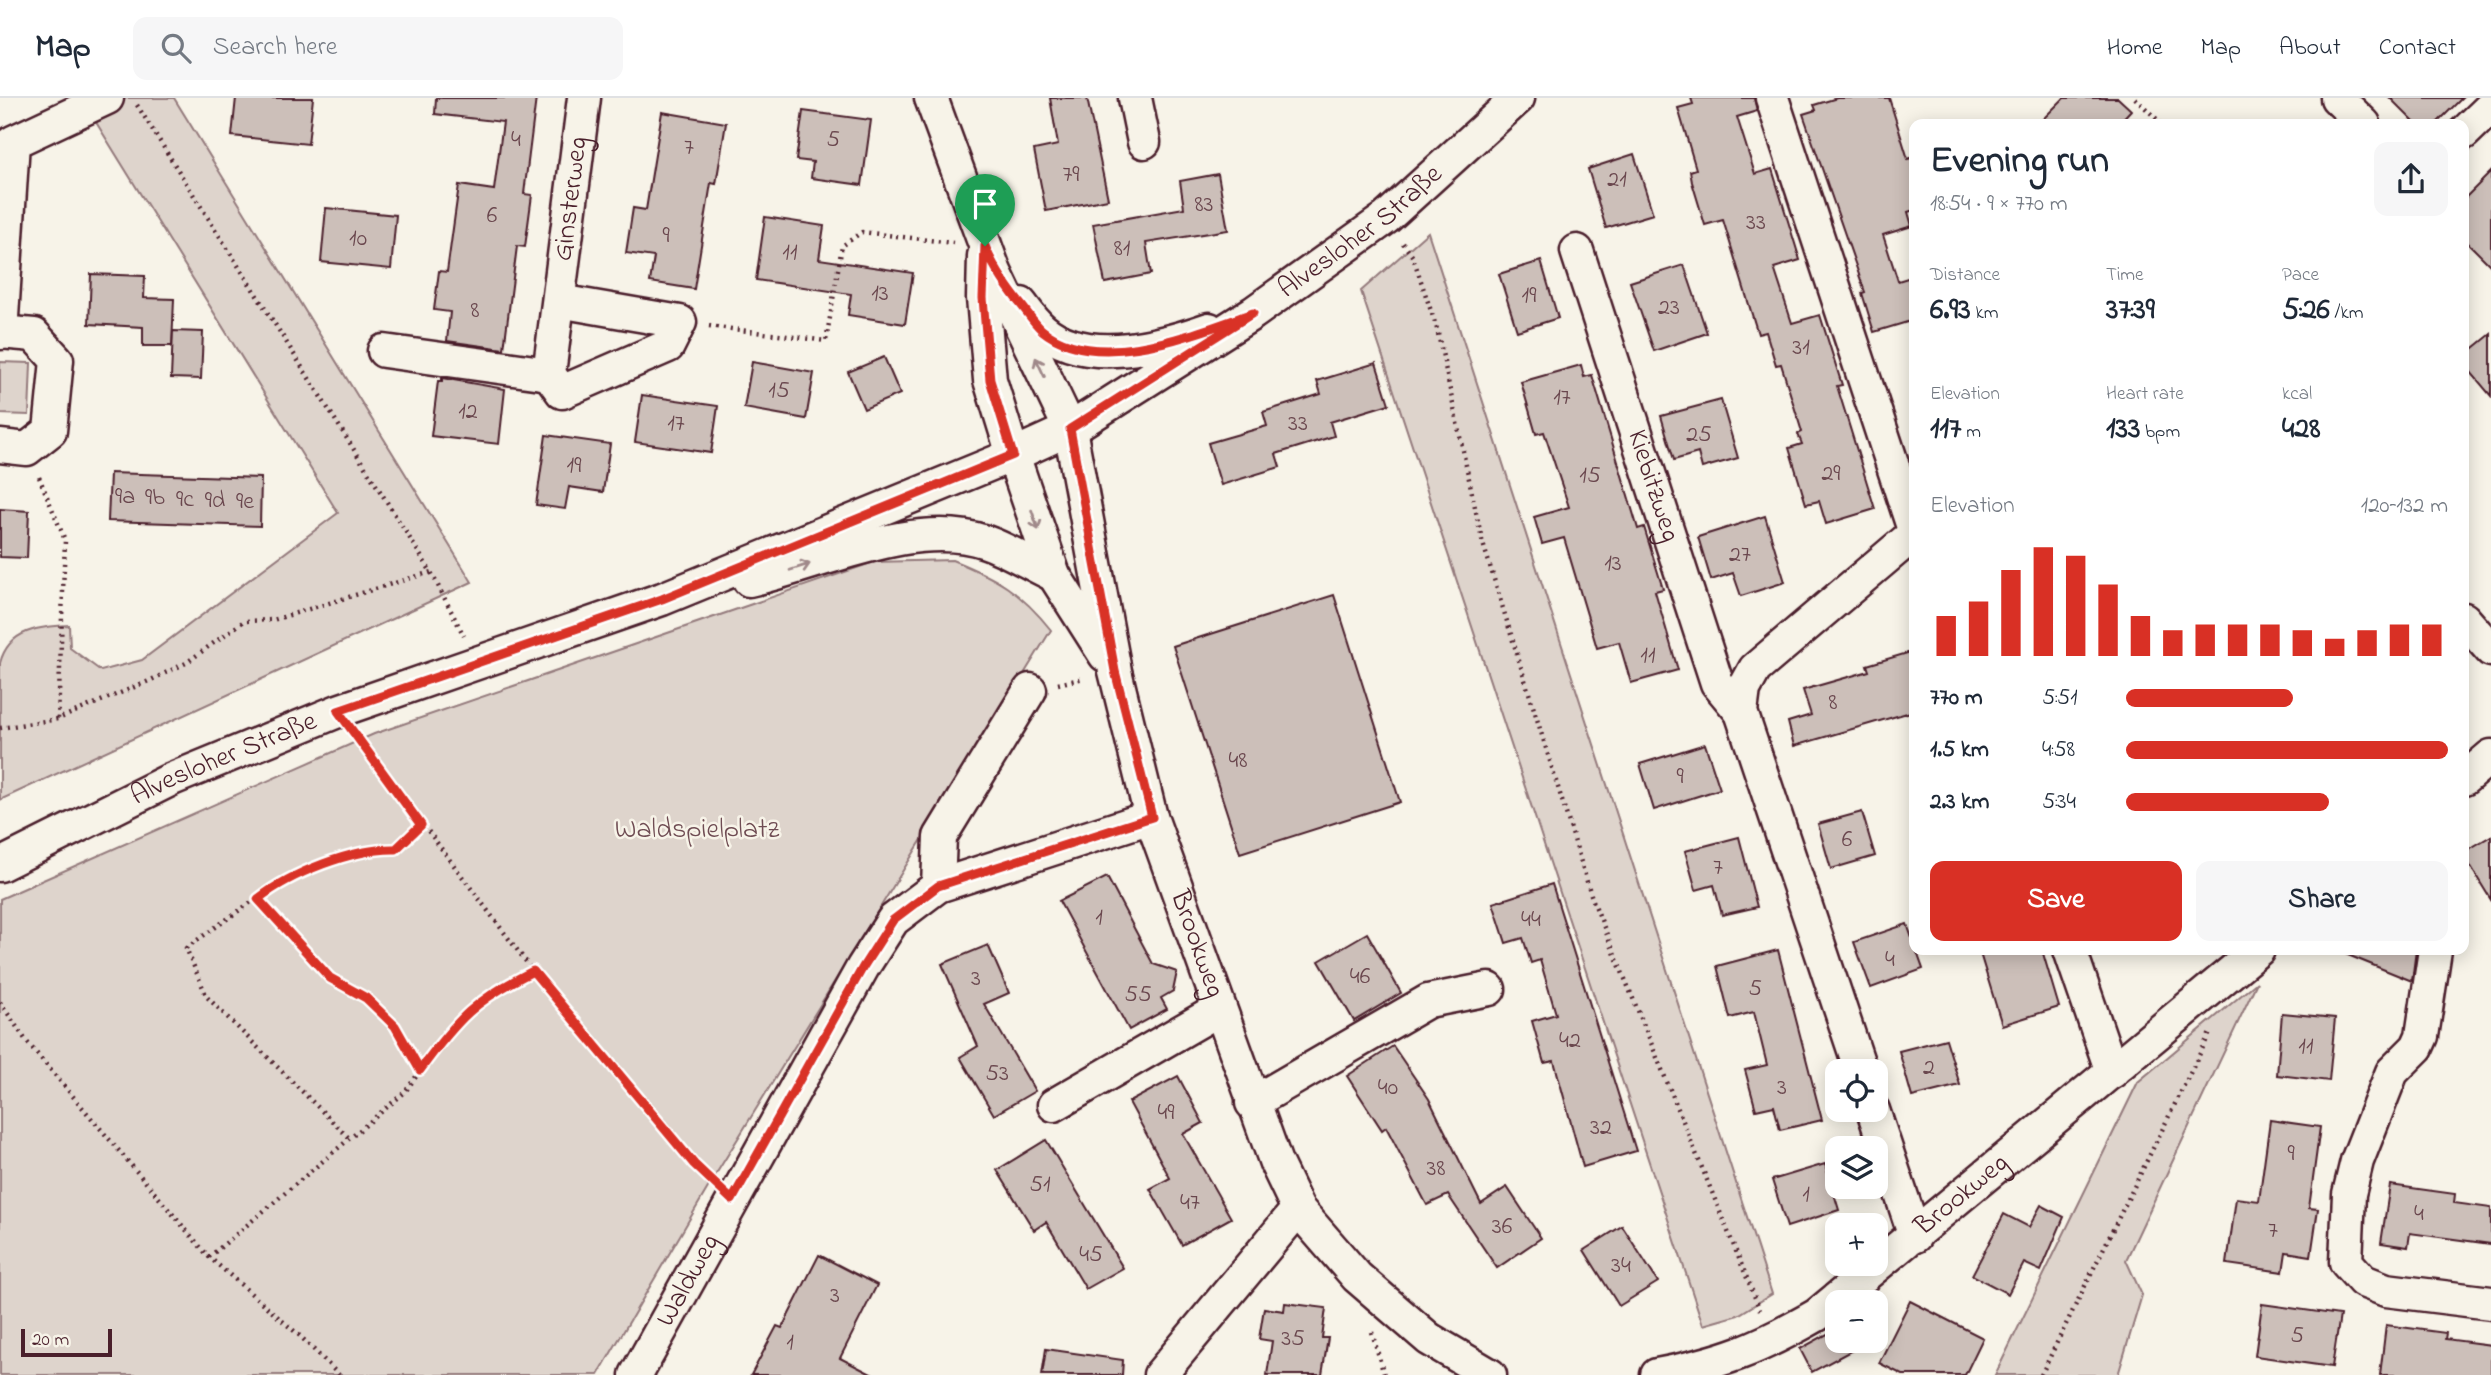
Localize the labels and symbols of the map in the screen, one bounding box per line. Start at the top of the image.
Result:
house number: 4 [511,123,521,158]
house number: 5 [826,123,840,158]
house number: 7 [684,131,694,166]
street label: Ginsterweg [543,134,599,263]
street label: Alvesloher Straße [1270,155,1453,309]
house number: 79 [1062,158,1080,193]
house number: 21 [1607,163,1627,198]
pin [955,174,1015,246]
house number: 83 [1195,188,1213,223]
house number: 6 [487,199,498,234]
house number: 33 [1746,206,1766,241]
house number: 9 [662,219,670,254]
house number: 10 [349,222,367,257]
house number: 81 [1114,232,1131,267]
house number: 11 [782,236,798,271]
house number: 13 [871,277,889,312]
house number: 19 [1522,279,1537,314]
house number: 23 [1658,291,1680,326]
house number: 8 [471,294,480,329]
house number: 31 [1792,331,1810,366]
one-way arrow [1032,357,1045,378]
house number: 15 [768,374,790,409]
house number: 17 [1553,381,1571,416]
house number: 12 [458,395,478,430]
house number: 17 [667,407,685,442]
house number: 33 [1288,407,1308,442]
house number: 25 [1686,418,1712,453]
street label: Kiebitzweg [1616,425,1690,547]
house number: 19 [567,449,582,484]
house number: 29 [1821,457,1841,492]
house number: 15 [1579,459,1601,494]
house number: 9a [115,480,135,515]
house number: 9b [145,481,165,516]
house number: 9c [176,483,194,518]
house number: 9d [205,484,226,519]
house number: 9e [236,485,254,520]
one-way arrow [1030,508,1042,530]
house number: 27 [1729,538,1751,573]
house number: 13 [1604,547,1622,582]
one-way arrow [789,560,811,573]
house number: 11 [1640,639,1656,674]
house number: 8 [1829,686,1838,721]
street label: Alvesloher Straße [124,701,324,817]
house number: 48 [1229,744,1247,779]
house number: 9 [1676,760,1684,795]
park label: Waldspielplatz [615,810,779,851]
house number: 6 [1842,823,1853,858]
house number: 7 [1713,851,1723,886]
street label: Brookweg [1158,884,1235,1004]
house number: 1 [1095,901,1103,936]
house number: 44 [1521,903,1541,938]
house number: 4 [1885,943,1895,978]
house number: 46 [1350,960,1371,995]
house number: 3 [971,962,981,997]
house number: 5 [1748,972,1762,1007]
house number: 55 [1124,978,1152,1013]
house number: 42 [1559,1024,1581,1059]
house number: 11 [2298,1030,2314,1065]
house number: 2 [1923,1051,1935,1086]
house number: 53 [985,1057,1009,1092]
house number: 40 [1378,1071,1398,1106]
house number: 3 [1777,1071,1787,1106]
house number: 49 [1157,1096,1175,1131]
house number: 32 [1590,1111,1612,1146]
house number: 9 [2287,1137,2295,1172]
street label: Brookweg [1905,1144,2018,1247]
house number: 38 [1427,1152,1445,1187]
house number: 51 [1029,1168,1051,1203]
house number: 1 [1802,1178,1810,1213]
house number: 47 [1180,1186,1200,1221]
house number: 4 [2414,1197,2424,1232]
house number: 36 [1492,1210,1513,1245]
house number: 7 [2268,1214,2278,1249]
street label: Waldweg [646,1227,731,1335]
house number: 45 [1079,1238,1103,1273]
house number: 34 [1611,1249,1631,1284]
house number: 3 [830,1279,840,1314]
house number: 5 [2290,1319,2304,1354]
house number: 35 [1281,1322,1305,1357]
scale bar [21,1326,112,1358]
house number: 1 [786,1326,794,1361]

